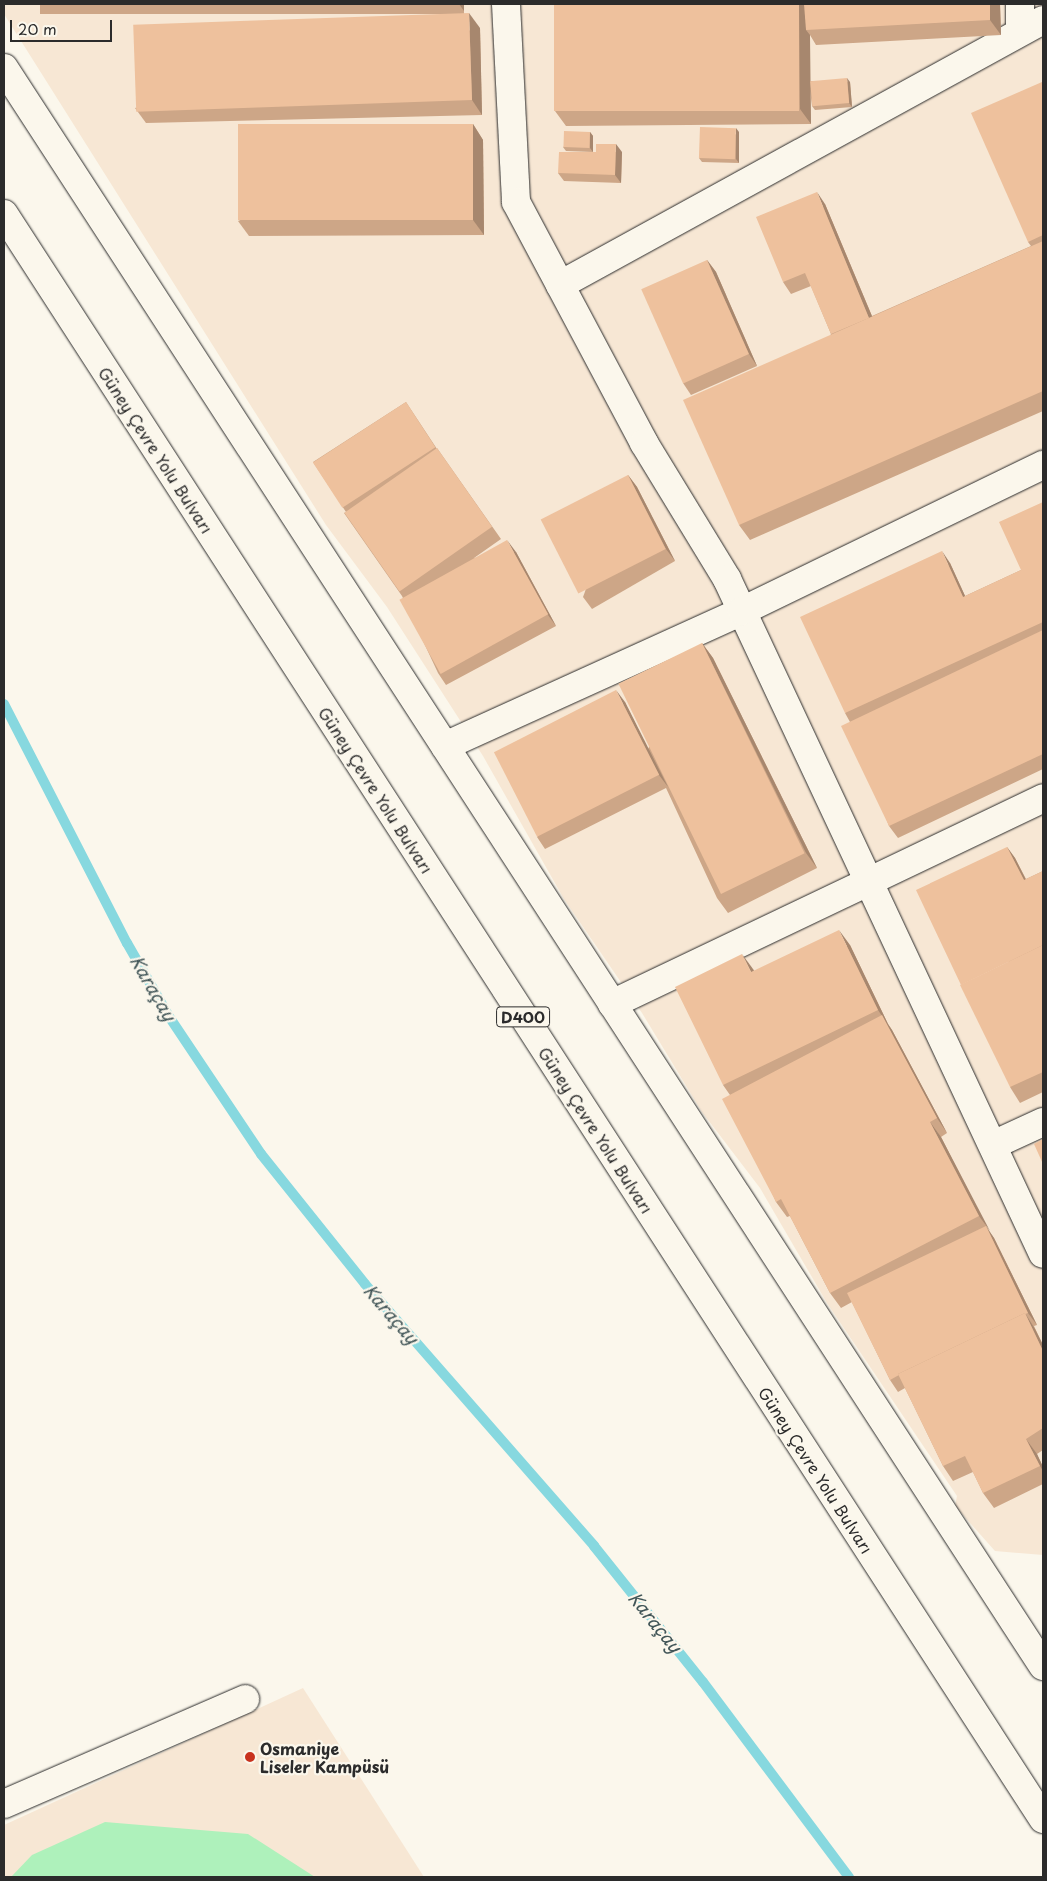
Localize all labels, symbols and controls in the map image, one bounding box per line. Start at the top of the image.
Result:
scale bar [12,10,115,42]
text: 20 m [18,17,57,40]
street label: Güney Çevre Yolu Bulvarı [95,363,217,537]
street label: Güney Çevre Yolu Bulvarı [315,703,437,877]
water label: Karaçay [126,951,180,1025]
road number: D400 [496,1004,550,1030]
street label: Güney Çevre Yolu Bulvarı [535,1043,657,1217]
water label: Karaçay [359,1280,423,1348]
street label: Güney Çevre Yolu Bulvarı [755,1383,877,1557]
water label: Karaçay [624,1587,686,1657]
place label: Osmaniye Liseler Kampüsü [260,1738,391,1776]
marker: Osmaniye Liseler Kampüsü [244,1751,256,1763]

